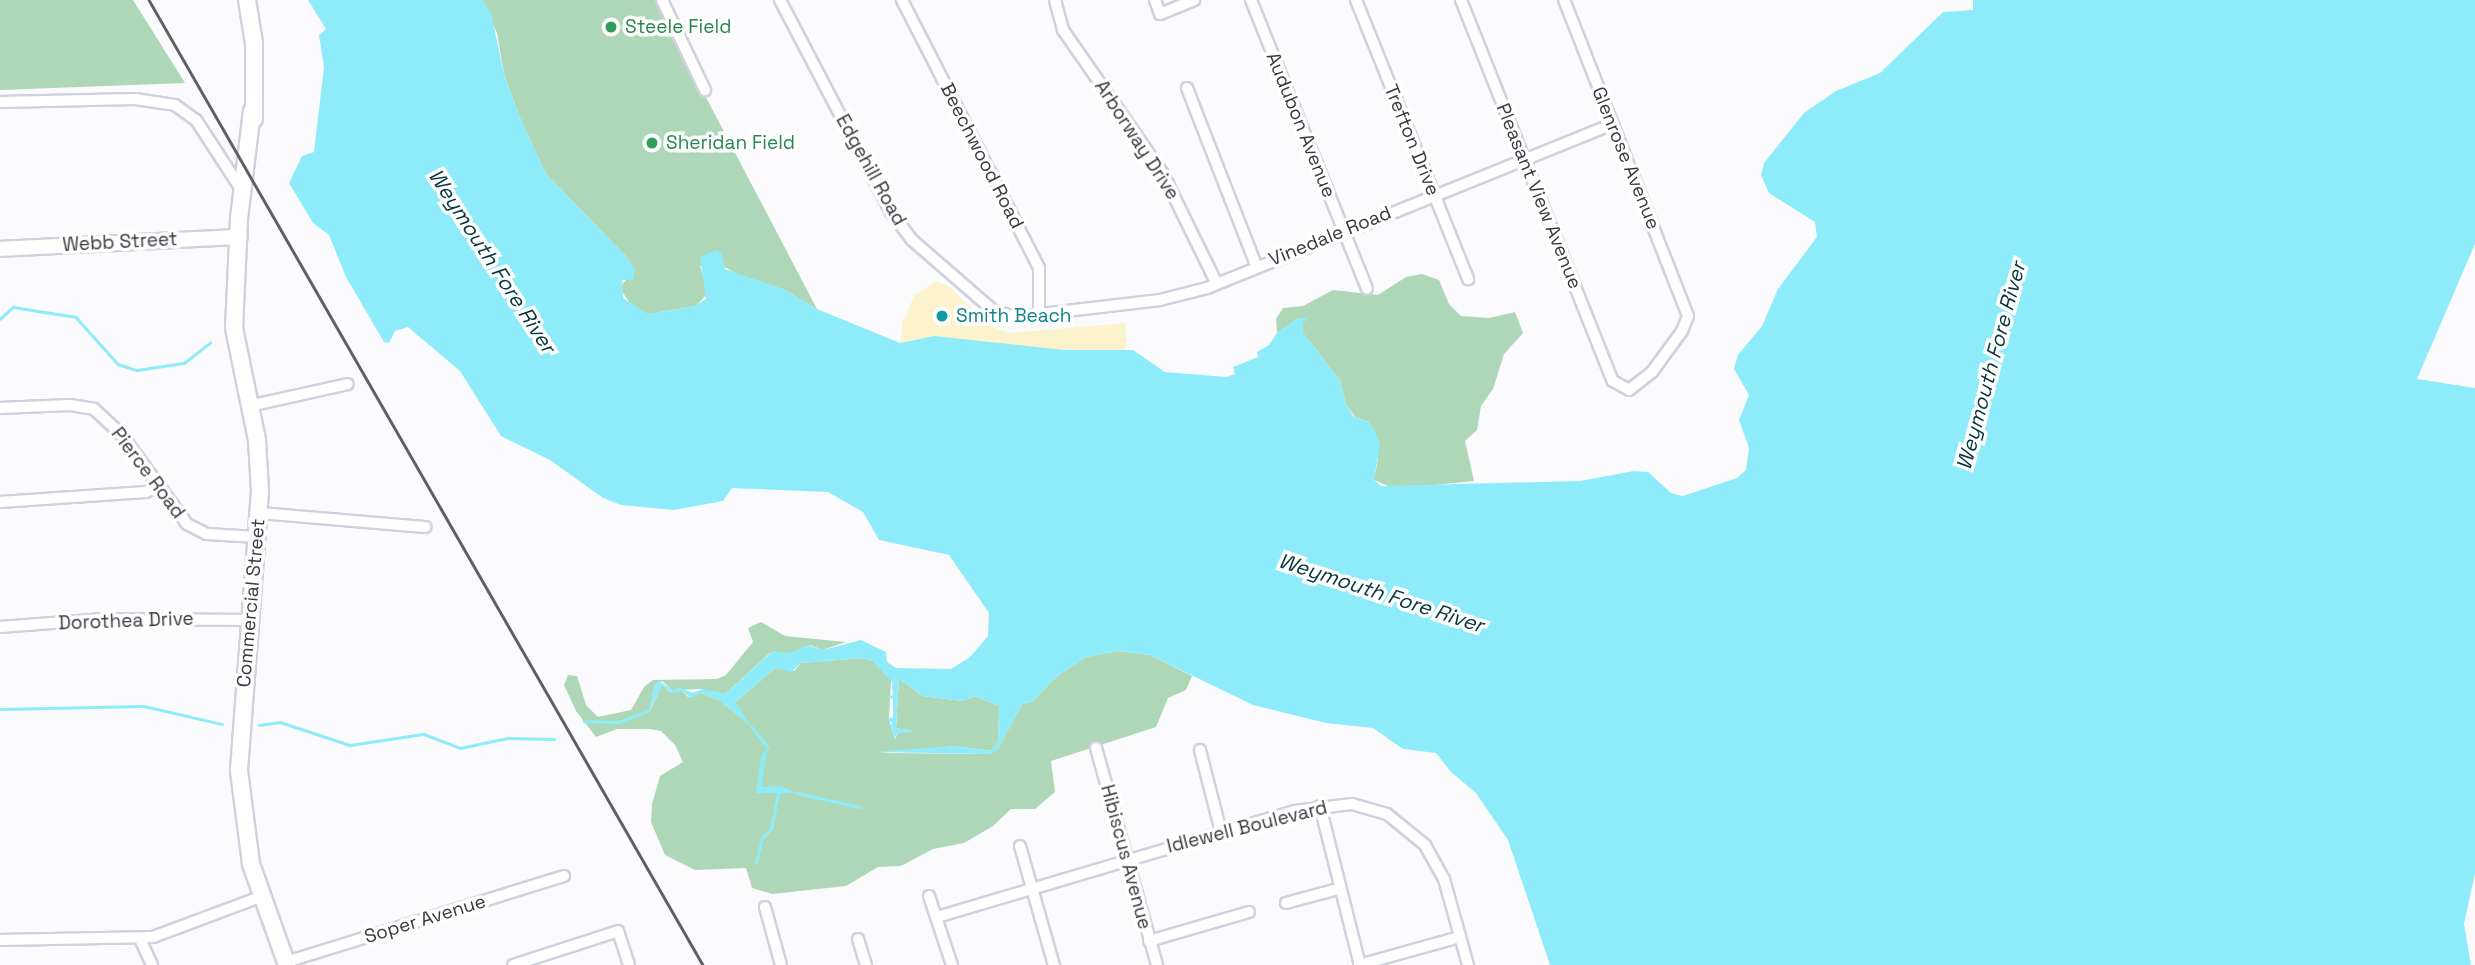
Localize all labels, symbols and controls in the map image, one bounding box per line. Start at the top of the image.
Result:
place label: Steele Field [625,16,731,38]
marker: Steele Field [603,19,619,35]
street label: Audubon Avenue [1261,49,1341,201]
street label: Arborway Drive [1090,76,1184,204]
street label: Beechwood Road [935,79,1029,233]
street label: Trefton Drive [1379,81,1445,199]
street label: Glenrose Avenue [1587,83,1665,233]
street label: Pleasant View Avenue [1491,100,1587,292]
street label: Edgehill Road [831,110,911,230]
place label: Sheridan Field [666,132,795,154]
marker: Sheridan Field [644,135,660,151]
water label: Weymouth Fore River [423,164,561,358]
street label: Vinedale Road [1266,201,1394,271]
street label: Webb Street [62,228,178,256]
water label: Weymouth Fore River [1951,259,2031,473]
place label: Smith Beach [956,305,1071,327]
marker: Smith Beach [934,308,950,324]
street label: Pierce Road [106,423,190,523]
street label: Commercial Street [232,518,270,688]
water label: Weymouth Fore River [1275,548,1487,638]
street label: Dorothea Drive [58,607,194,635]
street label: Hibiscus Avenue [1096,782,1156,932]
street label: Idlewell Boulevard [1164,796,1330,858]
street label: Soper Avenue [361,890,489,948]

